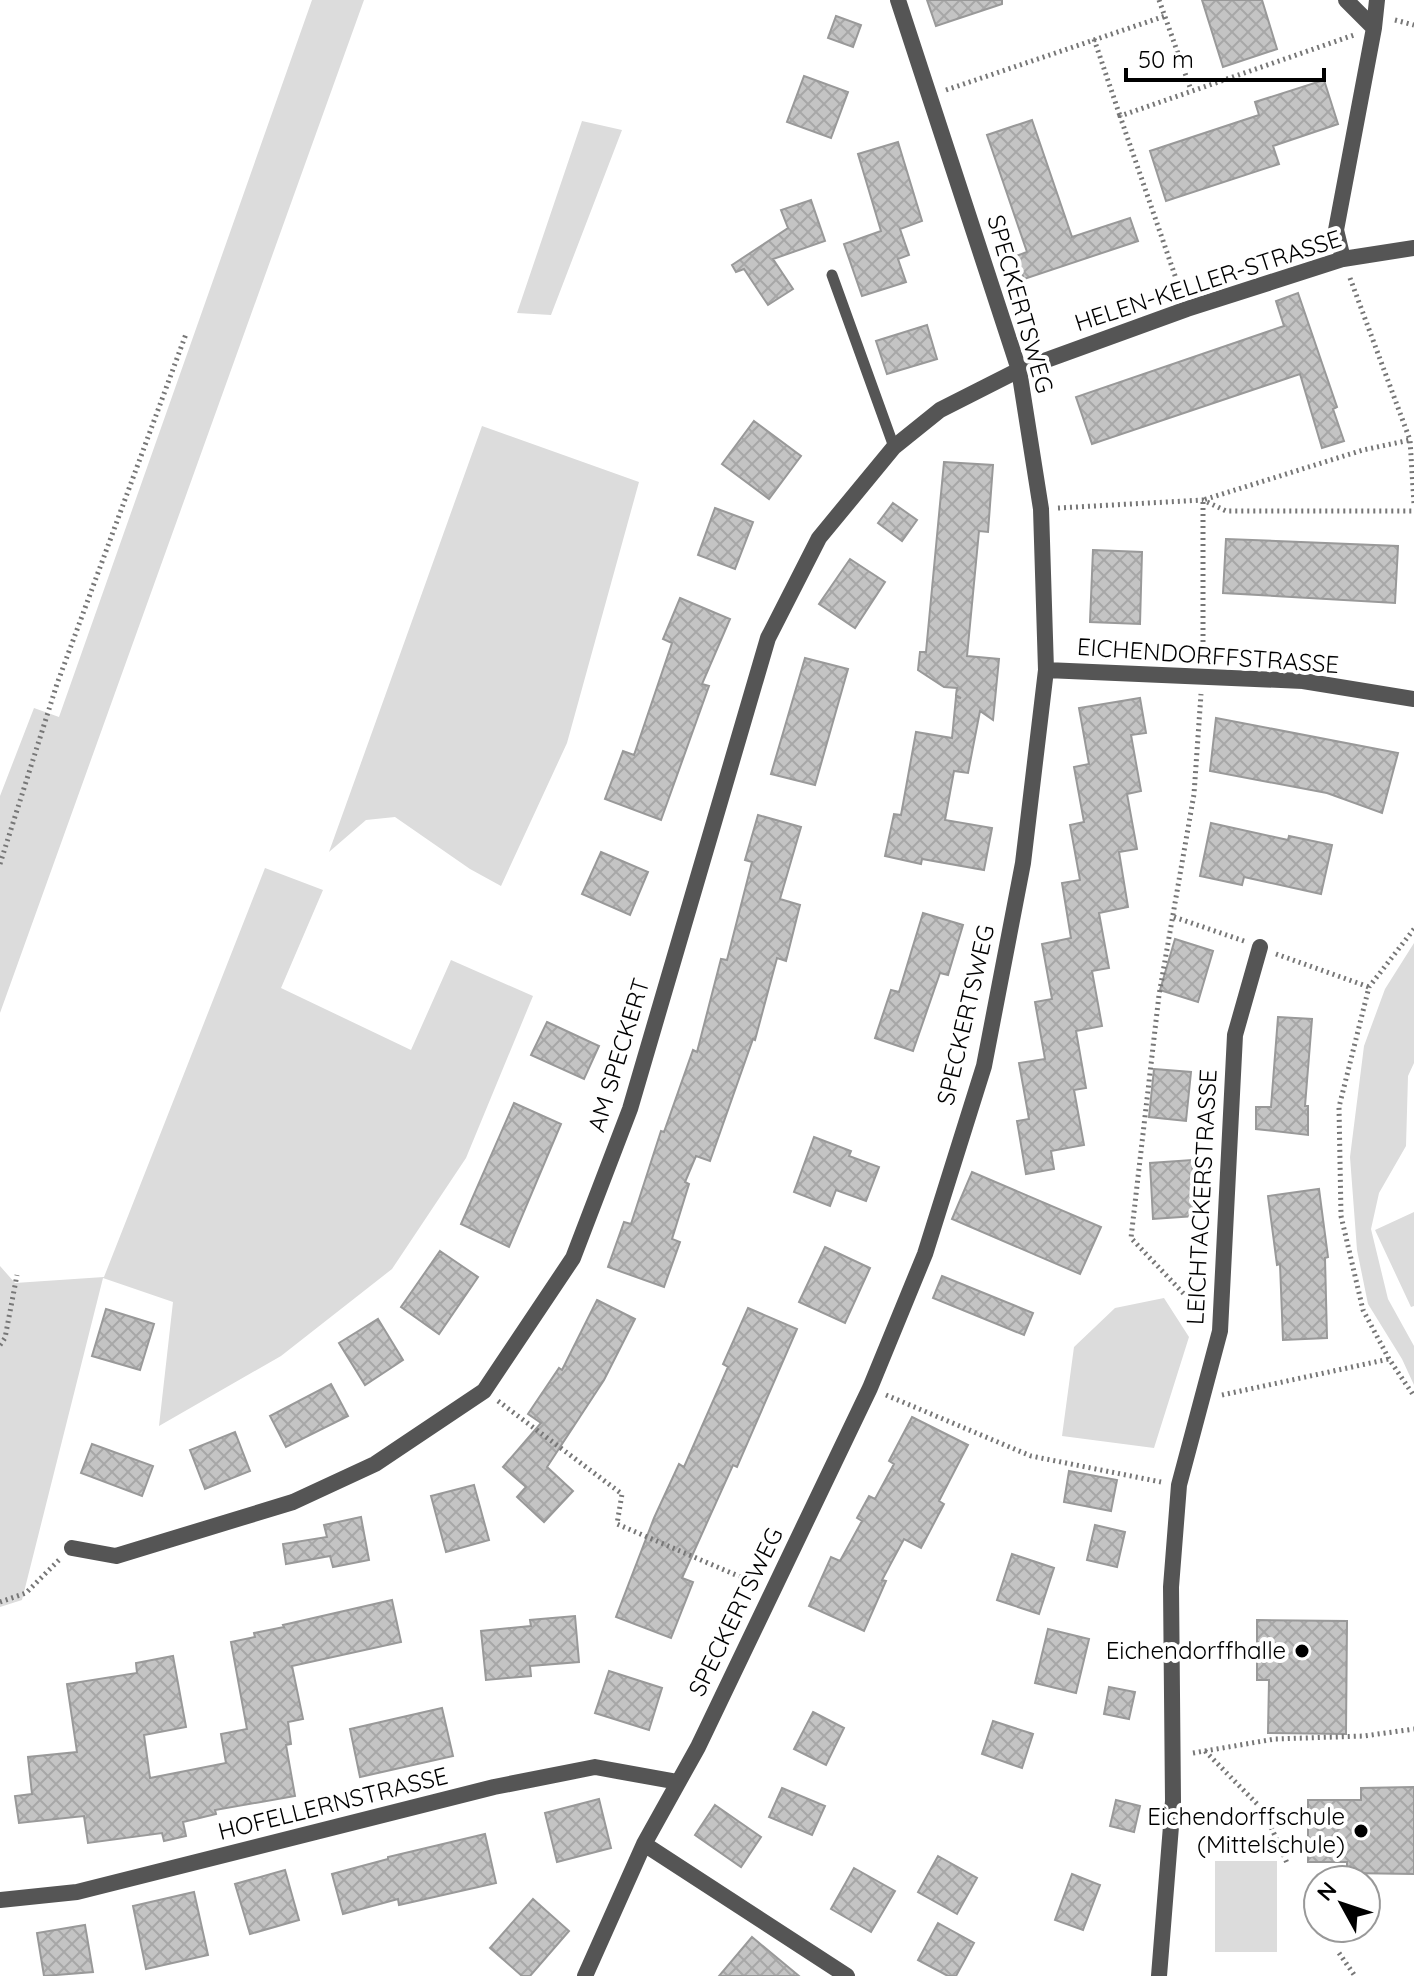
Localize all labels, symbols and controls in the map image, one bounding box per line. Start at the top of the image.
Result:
scale bar [1126,32,1324,82]
text: 50 m [1138,44,1194,74]
street label: SPECKERTSWEG [981,211,1061,396]
street label: HELEN-KELLER-STRASSE [1070,223,1345,337]
street label: EICHENDORFFSTRASSE [1076,631,1340,679]
street label: SPECKERTSWEG [930,922,1000,1108]
street label: AM SPECKERT [580,974,656,1135]
street label: LEICHTACKERSTRASSE [1179,1068,1223,1325]
street label: SPECKERTSWEG [681,1522,789,1701]
place label: Eichendorffhalle [1106,1635,1286,1665]
marker: Eichendorffhalle [1293,1642,1311,1660]
street label: HOFELLERNSTRASSE [215,1760,451,1846]
place label: Eichendorffschule (Mittelschule) [1147,1801,1345,1859]
marker: Eichendorffschule (Mittelschule) [1352,1822,1370,1840]
north arrow [1302,1864,1382,1944]
text: N [1311,1876,1343,1906]

